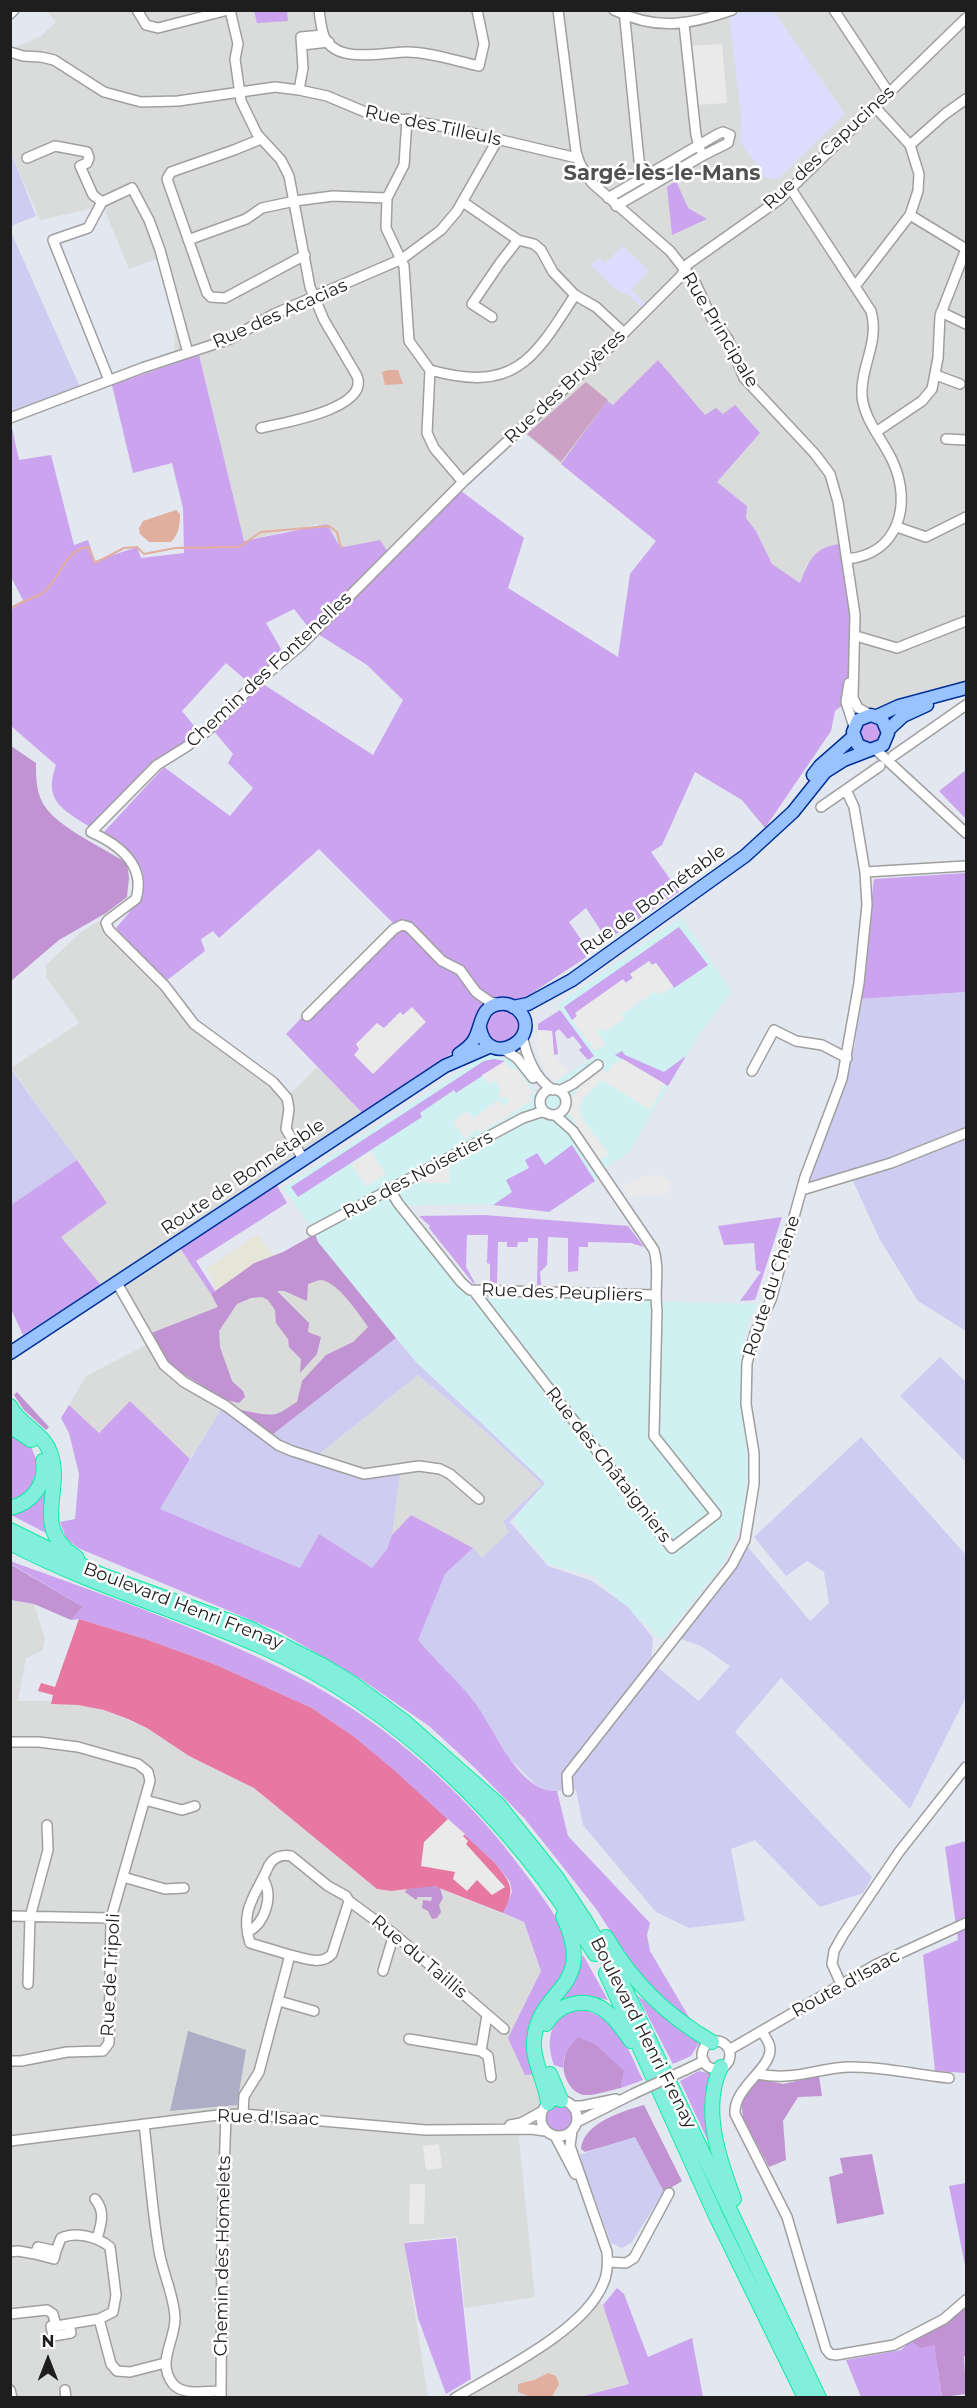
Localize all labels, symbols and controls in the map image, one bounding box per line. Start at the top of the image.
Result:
street label: Rue des Capucines [759,82,899,214]
street label: Rue des Tilleuls [363,101,503,151]
district label: Sargé-lès-le-Mans [564,161,760,187]
street label: Rue Principale [677,268,763,392]
street label: Rue des Acacias [209,275,351,353]
street label: Rue des Bruyères [500,326,630,448]
street label: Chemin des Fontenelles [182,588,356,752]
street label: Rue de Bonnétable [576,840,730,960]
street label: Route de Bonnétable [157,1114,329,1240]
street label: Rue des Noisetiers [339,1126,497,1224]
street label: Route du Chêne [739,1213,805,1359]
street label: Rue des Peupliers [481,1279,643,1307]
street label: Rue des Châtaigniers [541,1383,675,1547]
street label: Boulevard Henri Frenay [80,1558,286,1654]
street label: Rue du Taillis [367,1911,471,2003]
street label: Rue de Tripoli [97,1913,125,2037]
street label: Boulevard Henri Frenay [585,1934,701,2132]
street label: Route d'Isaac [788,1945,904,2023]
street label: Rue d'Isaac [217,2105,319,2131]
street label: Chemin des Homelets [210,2155,236,2357]
north arrow [18,2330,78,2390]
text: N [42,2332,54,2351]

